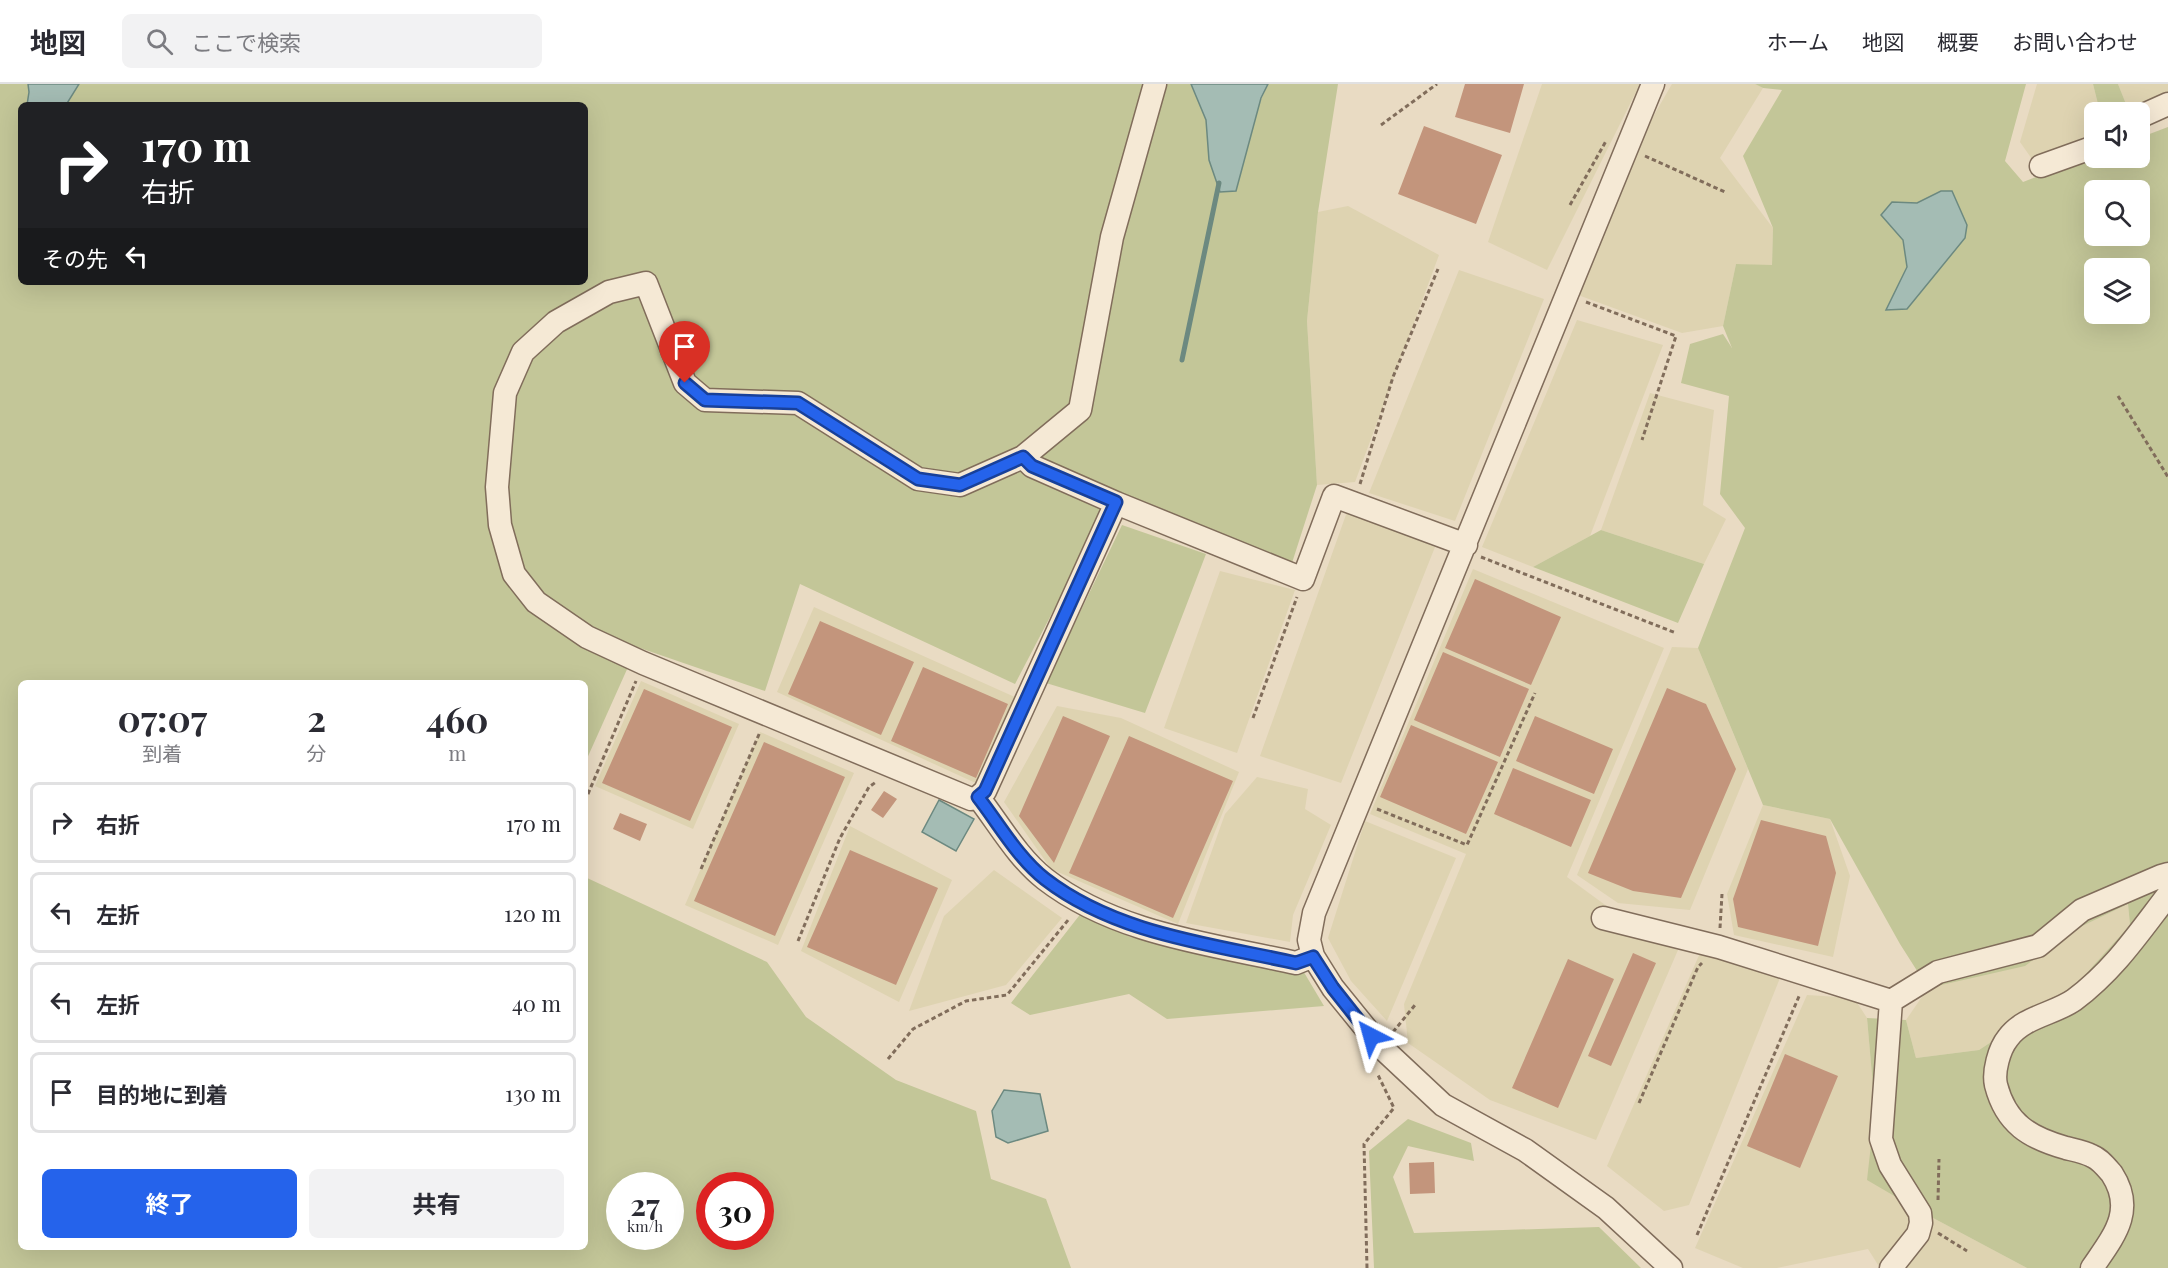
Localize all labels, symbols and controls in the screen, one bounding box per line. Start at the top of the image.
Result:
search box [122,14,542,68]
text: 地図 [30,23,86,60]
icon: search [143,25,176,58]
text: ここで検索 [191,27,301,57]
text: ホーム [1767,27,1829,55]
text: 地図 [1862,27,1904,55]
text: 概要 [1937,27,1979,55]
text: お問い合わせ [2012,27,2138,55]
map controls [2084,102,2150,324]
button: sound [2084,102,2150,168]
text: 170 m [141,117,251,173]
icon: right [42,126,120,204]
text: 右折 [141,173,195,209]
button: search [2084,180,2150,246]
icon: left [120,240,153,273]
text: その先 [42,243,108,273]
button: layers [2084,258,2150,324]
pin [659,321,710,383]
icon: arrive [668,330,701,363]
text: 07:07 [117,693,207,741]
text: 2 [307,693,326,741]
text: 460 [426,694,488,742]
text: 到着 [142,739,182,766]
text: 分 [307,739,327,766]
text: m [448,739,466,766]
icon: right [45,806,78,839]
text: 170 m [506,808,561,838]
text: 右折 [96,809,140,839]
icon: left [45,896,78,929]
text: 120 m [504,898,561,928]
text: 左折 [96,899,140,929]
icon: left [45,986,78,1019]
text: 40 m [512,988,561,1018]
text: 左折 [96,989,140,1019]
position arrow [1339,1004,1403,1068]
icon: arrive [45,1076,78,1109]
text: 130 m [505,1078,561,1108]
text: 目的地に到着 [96,1079,228,1109]
button: 終了 [42,1169,297,1238]
button: 共有 [309,1169,564,1238]
speed limit sign: 30 [696,1172,774,1250]
text: 27 [630,1184,660,1224]
text: km/h [627,1216,663,1236]

